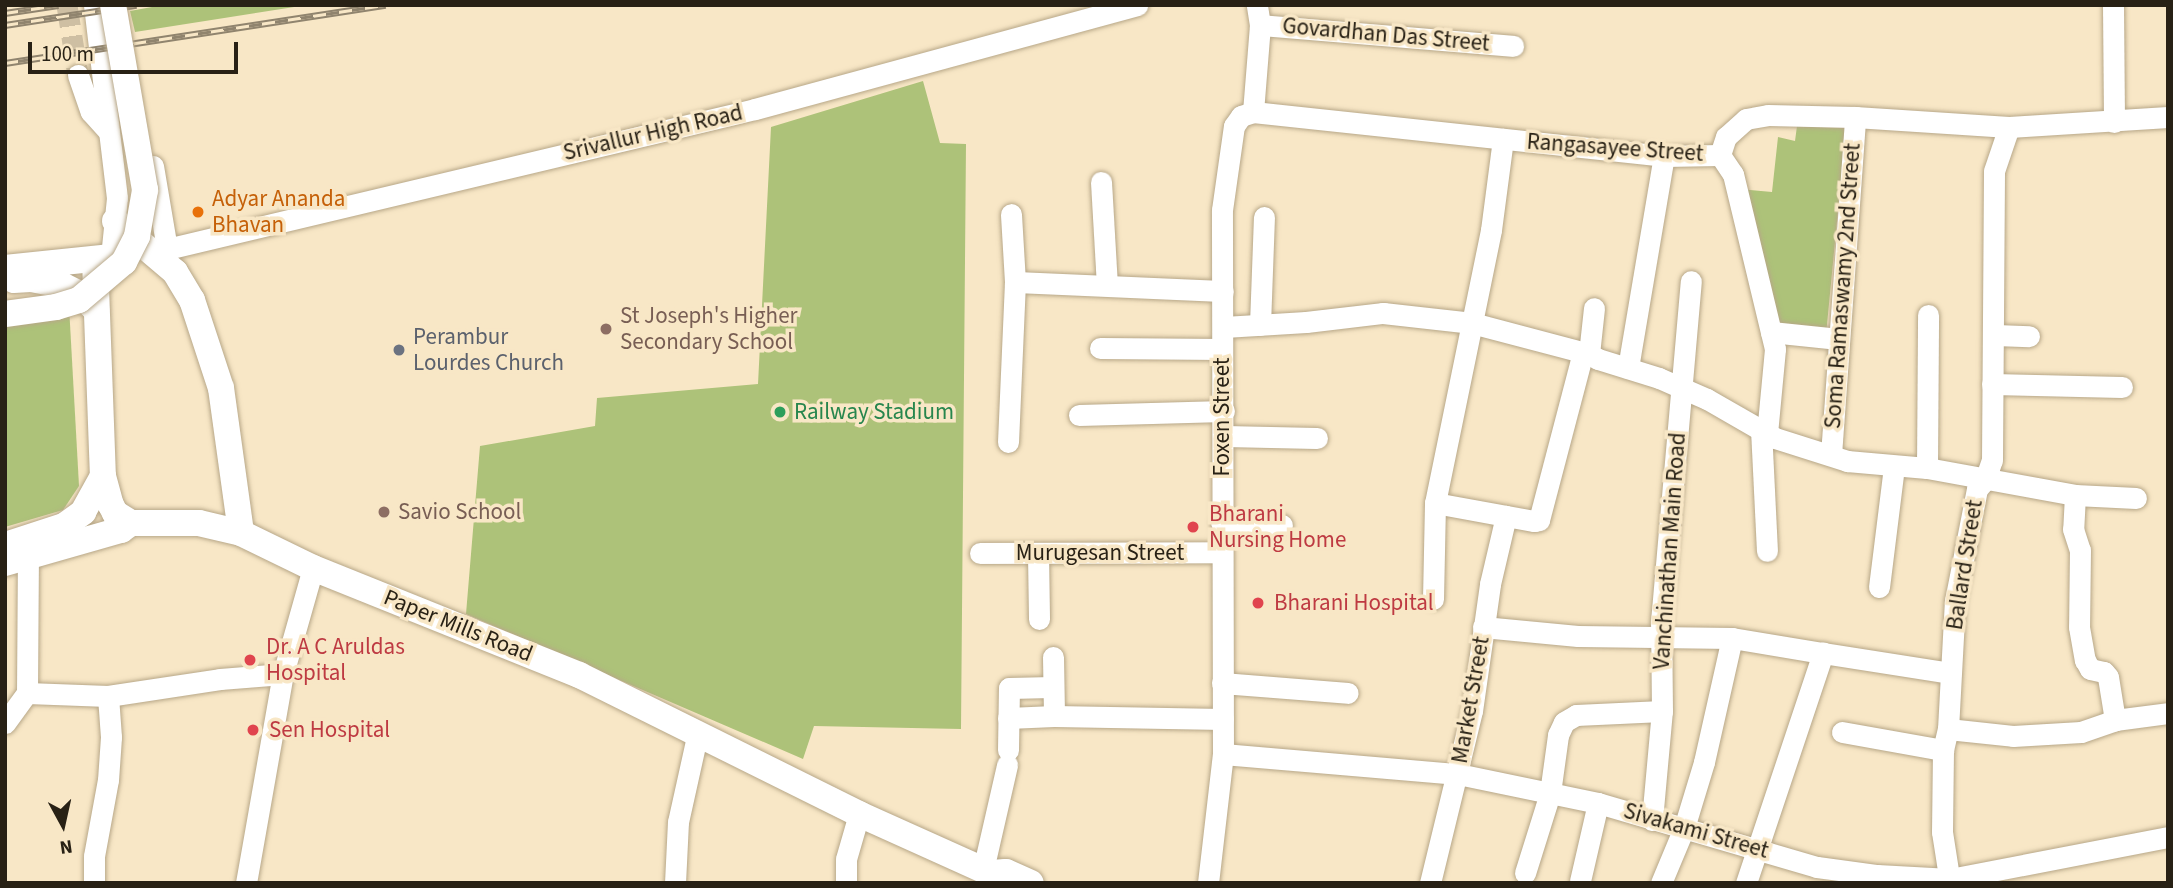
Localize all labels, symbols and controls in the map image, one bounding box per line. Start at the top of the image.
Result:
street label: Govardhan Das Street [1281,12,1491,58]
scale bar [32,28,242,72]
text: 100 m [41,39,94,69]
street label: Srivallur High Road [561,99,745,167]
street label: Rangasayee Street [1526,128,1704,168]
street label: Soma Ramaswamy 2nd Street [1819,142,1867,430]
place label: Adyar Ananda Bhavan [212,185,345,239]
marker: Adyar Ananda Bhavan [190,204,206,220]
place label: St Joseph's Higher Secondary School [620,302,798,356]
marker: St Joseph's Higher Secondary School [598,321,614,337]
place label: Perambur Lourdes Church [413,323,564,377]
marker: Perambur Lourdes Church [391,342,407,358]
street label: Foxen Street [1208,357,1236,477]
place label: Railway Stadium [794,398,954,426]
marker: Railway Stadium [772,404,788,420]
street label: Vanchinathan Main Road [1648,432,1692,670]
place label: Savio School [398,498,521,526]
street label: Ballard Street [1941,498,1989,632]
place label: Bharani Nursing Home [1209,500,1346,554]
marker: Savio School [376,504,392,520]
marker: Bharani Nursing Home [1183,517,1203,537]
street label: Murugesan Street [1016,539,1184,567]
street label: Paper Mills Road [380,584,536,668]
place label: Bharani Hospital [1274,589,1434,617]
marker: Bharani Hospital [1248,593,1268,613]
place label: Dr. A C Aruldas Hospital [266,633,405,687]
street label: Market Street [1446,634,1496,766]
marker: Dr. A C Aruldas Hospital [240,650,260,670]
place label: Sen Hospital [269,716,390,744]
marker: Sen Hospital [243,720,263,740]
north arrow [28,790,98,860]
street label: Sivakami Street [1620,797,1772,865]
text: N [58,832,74,861]

